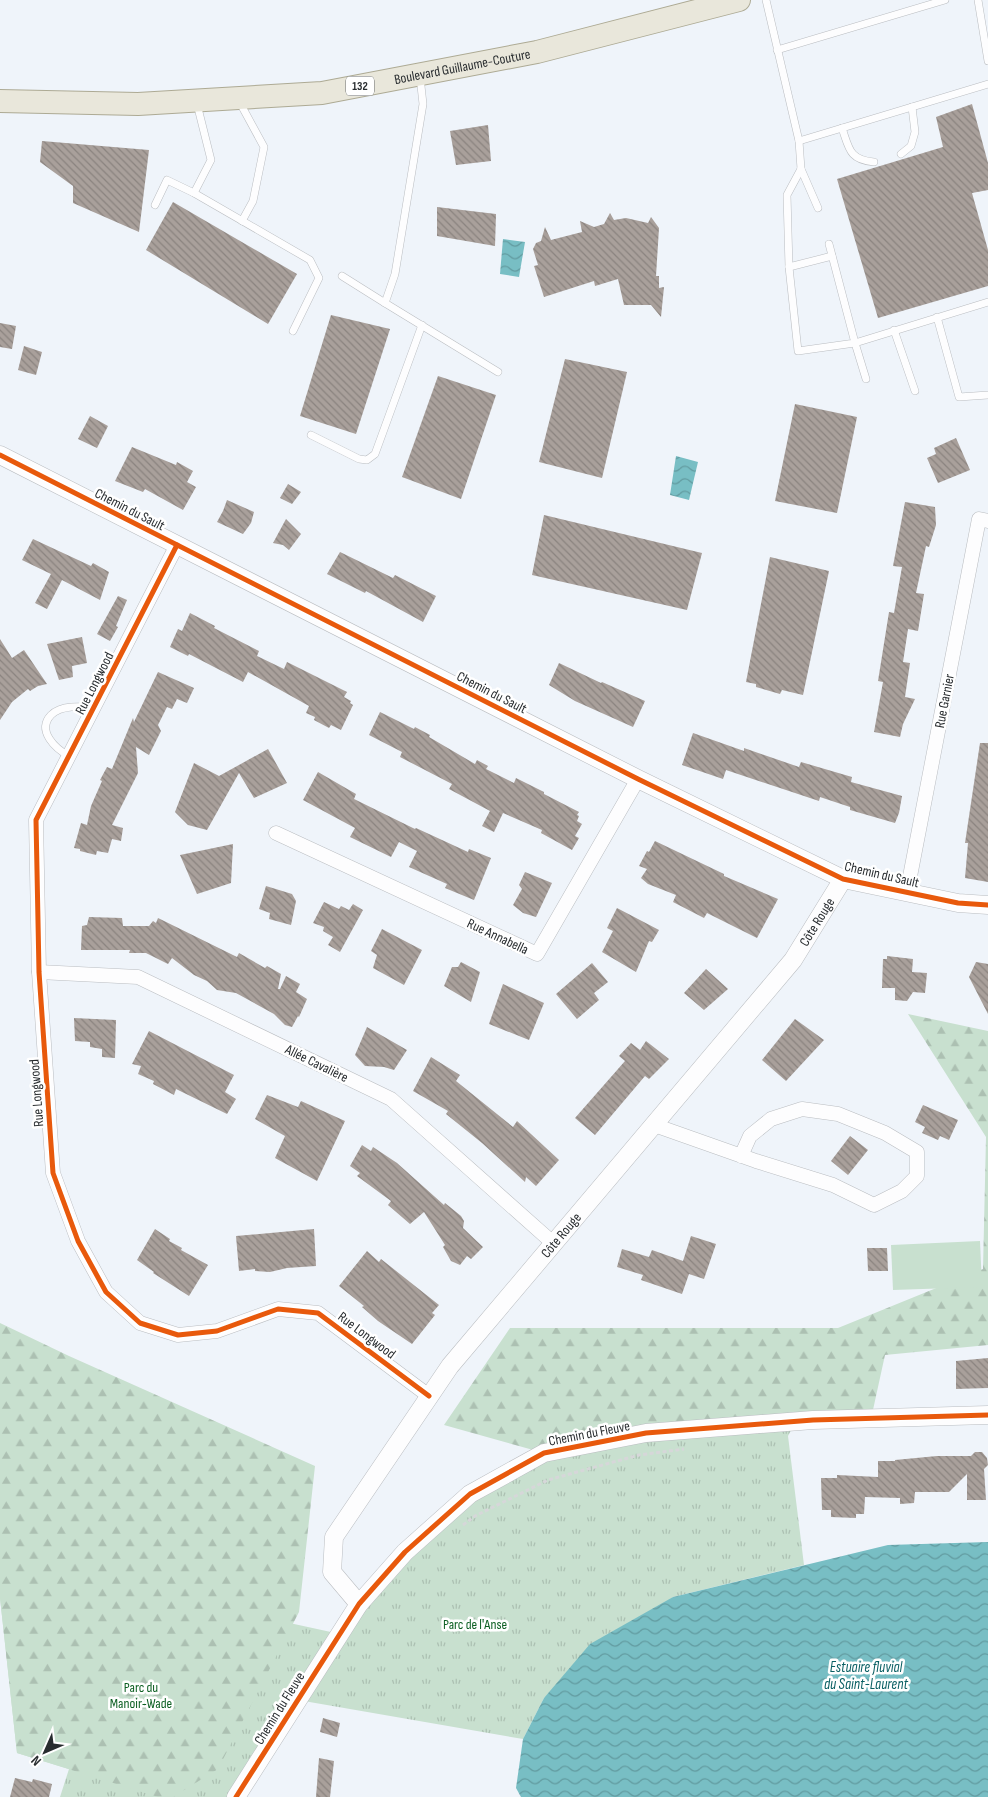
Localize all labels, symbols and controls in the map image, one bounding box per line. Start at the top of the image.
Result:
street label: Boulevard Guillaume-Couture [393,45,532,88]
road number: 132 [346,76,374,95]
street label: Chemin du Sault [92,485,168,534]
street label: Rue Longwood [71,649,117,717]
street label: Chemin du Sault [454,668,530,717]
street label: Rue Garnier [931,673,958,730]
street label: Chemin du Sault [843,858,921,891]
street label: Côte Rouge [796,895,838,949]
street label: Rue Annabella [464,915,531,958]
street label: Allée Cavalière [282,1040,351,1086]
street label: Rue Longwood [26,1058,47,1127]
street label: Côte Rouge [537,1209,585,1261]
street label: Rue Longwood [335,1308,399,1363]
street label: Chemin du Fleuve [547,1417,631,1450]
park label: Parc de l'Anse [443,1616,507,1633]
water label: Estuaire fluvial du Saint-Laurent [824,1658,909,1694]
street label: Chemin du Fleuve [250,1669,308,1748]
park label: Parc du Manoir-Wade [110,1679,172,1712]
north arrow [20,1727,70,1777]
text: N [28,1752,45,1769]

